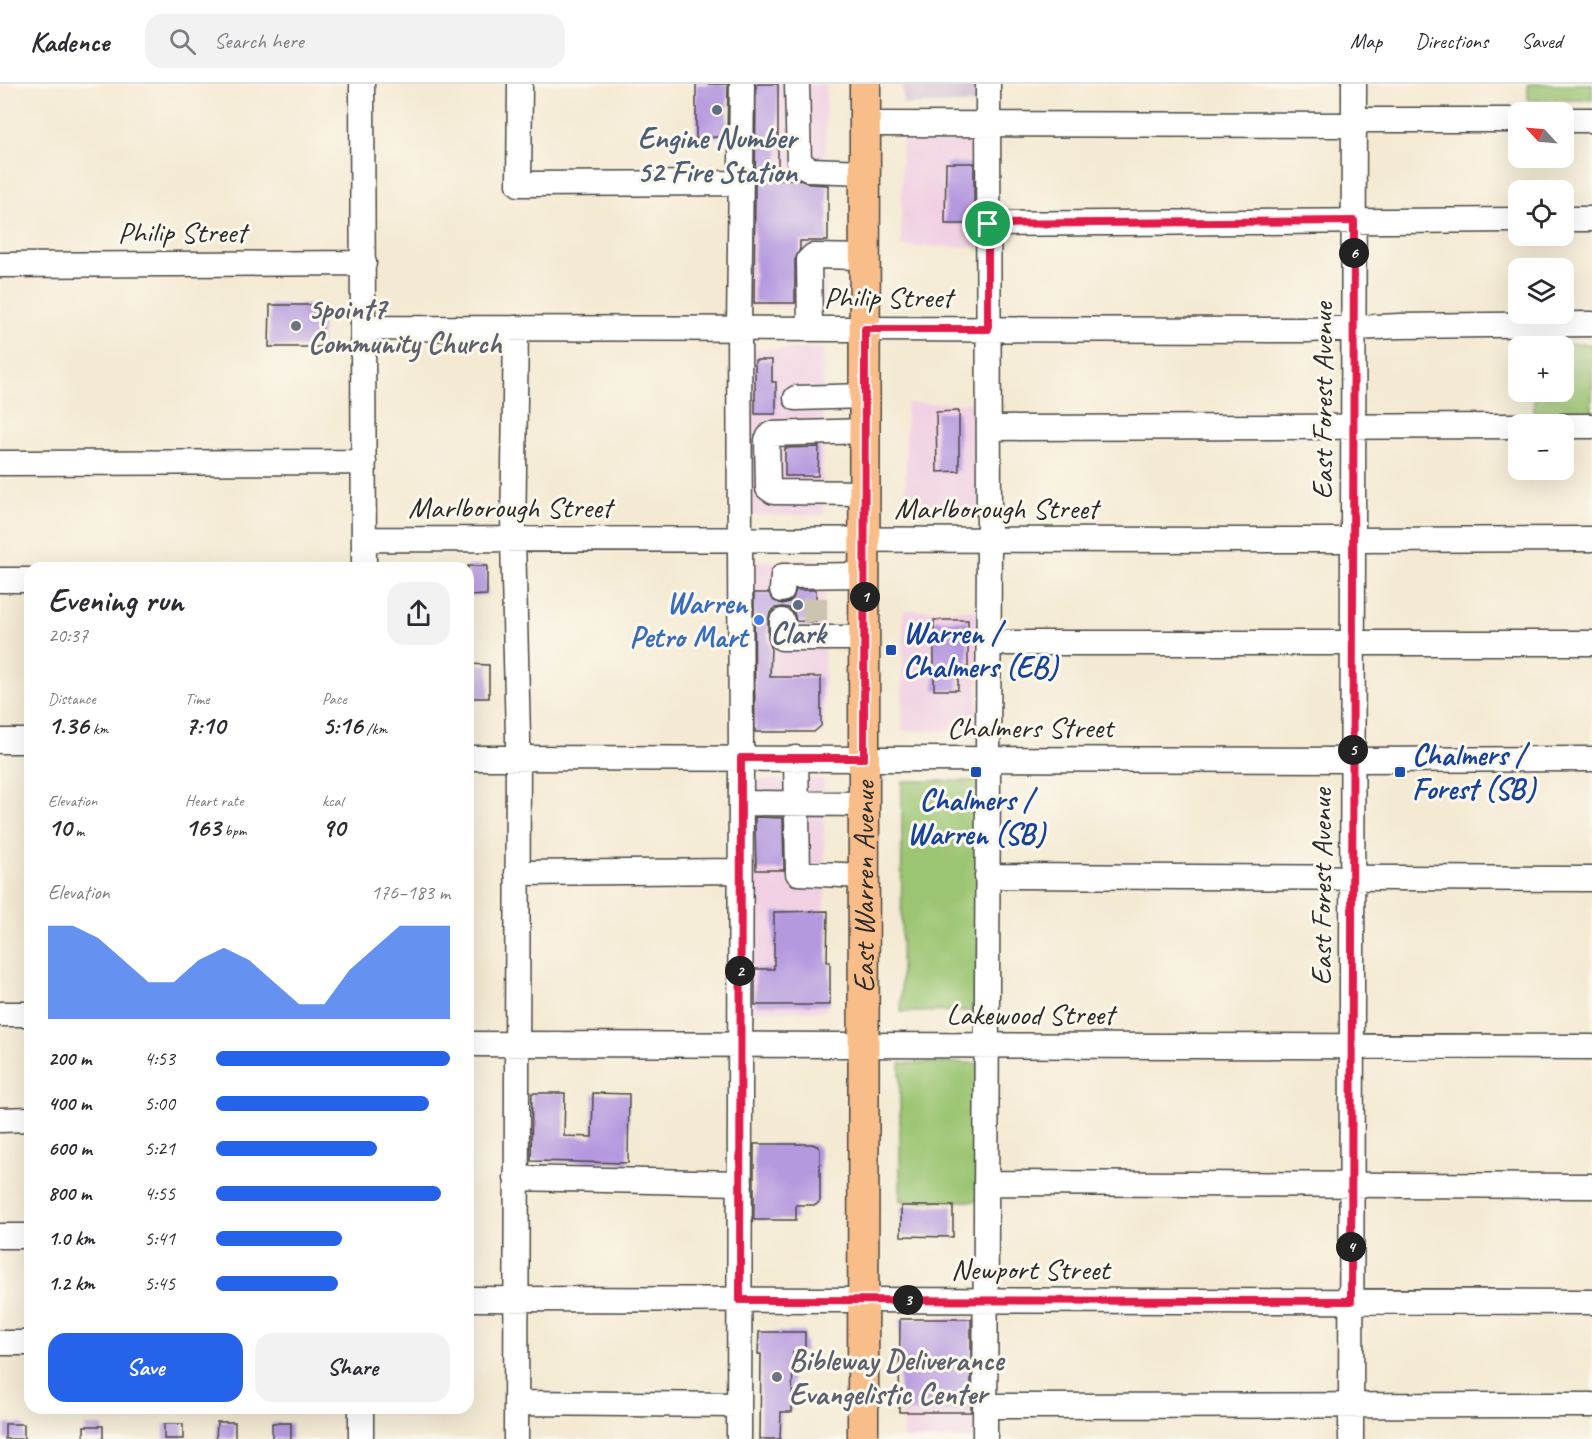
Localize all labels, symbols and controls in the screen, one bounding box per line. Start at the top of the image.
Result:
search box [145,14,565,68]
text: Kadence [30,24,109,59]
icon: search [166,25,199,58]
text: Search here [214,27,304,55]
text: Map [1350,28,1382,54]
text: Directions [1415,28,1488,54]
text: Saved [1521,28,1562,54]
north arrow [1508,102,1574,168]
map controls [1508,102,1574,480]
marker: Engine Number 52 Fire Station [710,103,724,117]
place label: Engine Number 52 Fire Station [637,119,799,191]
button: locate [1508,180,1574,246]
pin [962,198,1013,249]
icon: arrive [971,207,1004,240]
street label: Philip Street [118,213,250,251]
pin: 6 [1339,238,1369,268]
text: 6 [1350,243,1358,263]
button: layers [1508,258,1574,324]
street label: Philip Street [824,278,956,316]
place label: 5point7 Community Church [308,290,503,363]
street label: East Forest Avenue [1303,300,1341,500]
marker: 5point7 Community Church [289,319,303,333]
button: + [1508,336,1574,402]
button: − [1508,414,1574,480]
street label: Marlborough Street [408,488,616,526]
street label: Marlborough Street [894,489,1102,527]
text: Evening run [48,579,183,621]
button: share [387,582,450,645]
pin: 1 [850,582,880,612]
place label: Warren Petro Mart [630,584,750,656]
text: 1 [861,587,869,607]
marker: Clark [791,598,805,612]
marker: Warren Petro Mart [752,613,766,627]
place label: Clark [770,614,828,652]
place label: Warren / Chalmers (EB) [903,614,1059,686]
text: 20:37 [48,623,88,648]
marker: Warren / Chalmers (EB) [884,643,898,657]
text: Distance [48,689,96,709]
text: Time [185,689,209,709]
text: Pace [322,689,347,709]
street label: Chalmers Street [947,708,1116,746]
text: 1.36 [48,709,89,742]
text: 7:10 [185,709,225,742]
text: 5:16 [322,709,362,742]
text: km [89,719,108,739]
text: /km [362,719,387,739]
pin: 5 [1338,735,1368,765]
place label: Chalmers / Forest (SB) [1412,736,1537,808]
text: 5 [1350,740,1356,760]
marker: Chalmers / Warren (SB) [969,765,983,779]
marker: Chalmers / Forest (SB) [1393,765,1407,779]
street label: East Warren Avenue [845,779,883,993]
place label: Chalmers / Warren (SB) [907,781,1047,853]
street label: East Forest Avenue [1302,786,1340,986]
text: Elevation [48,791,97,811]
text: Heart rate [185,791,243,811]
text: kcal [322,791,343,811]
text: 10 [48,811,71,844]
text: 163 [185,811,221,844]
text: 90 [322,811,345,844]
text: m [71,821,84,841]
text: bpm [221,821,247,841]
text: Elevation [48,880,110,905]
text: 176–183 m [371,880,450,905]
pin: 2 [725,956,755,986]
text: 2 [736,961,744,981]
street label: Lakewood Street [946,995,1118,1033]
text: 200 m [48,1046,91,1071]
text: 4:53 [144,1046,175,1071]
text: 400 m [48,1091,91,1116]
text: 5:00 [144,1091,175,1116]
text: 600 m [48,1136,92,1161]
text: 5:21 [144,1136,175,1161]
text: 800 m [48,1181,91,1206]
text: 4:55 [144,1181,175,1206]
text: 1.0 km [48,1226,95,1251]
text: 5:41 [144,1226,175,1251]
pin: 4 [1336,1232,1366,1262]
text: 4 [1347,1237,1355,1257]
street label: Newport Street [951,1250,1112,1288]
text: 1.2 km [48,1271,95,1296]
text: 5:45 [144,1271,175,1296]
pin: 3 [893,1285,923,1315]
text: 3 [904,1290,912,1310]
button: Save [48,1333,243,1402]
button: Share [255,1333,450,1402]
place label: Bibleway Deliverance Evangelistic Center [789,1341,1005,1413]
marker: Bibleway Deliverance Evangelistic Center [770,1370,784,1384]

